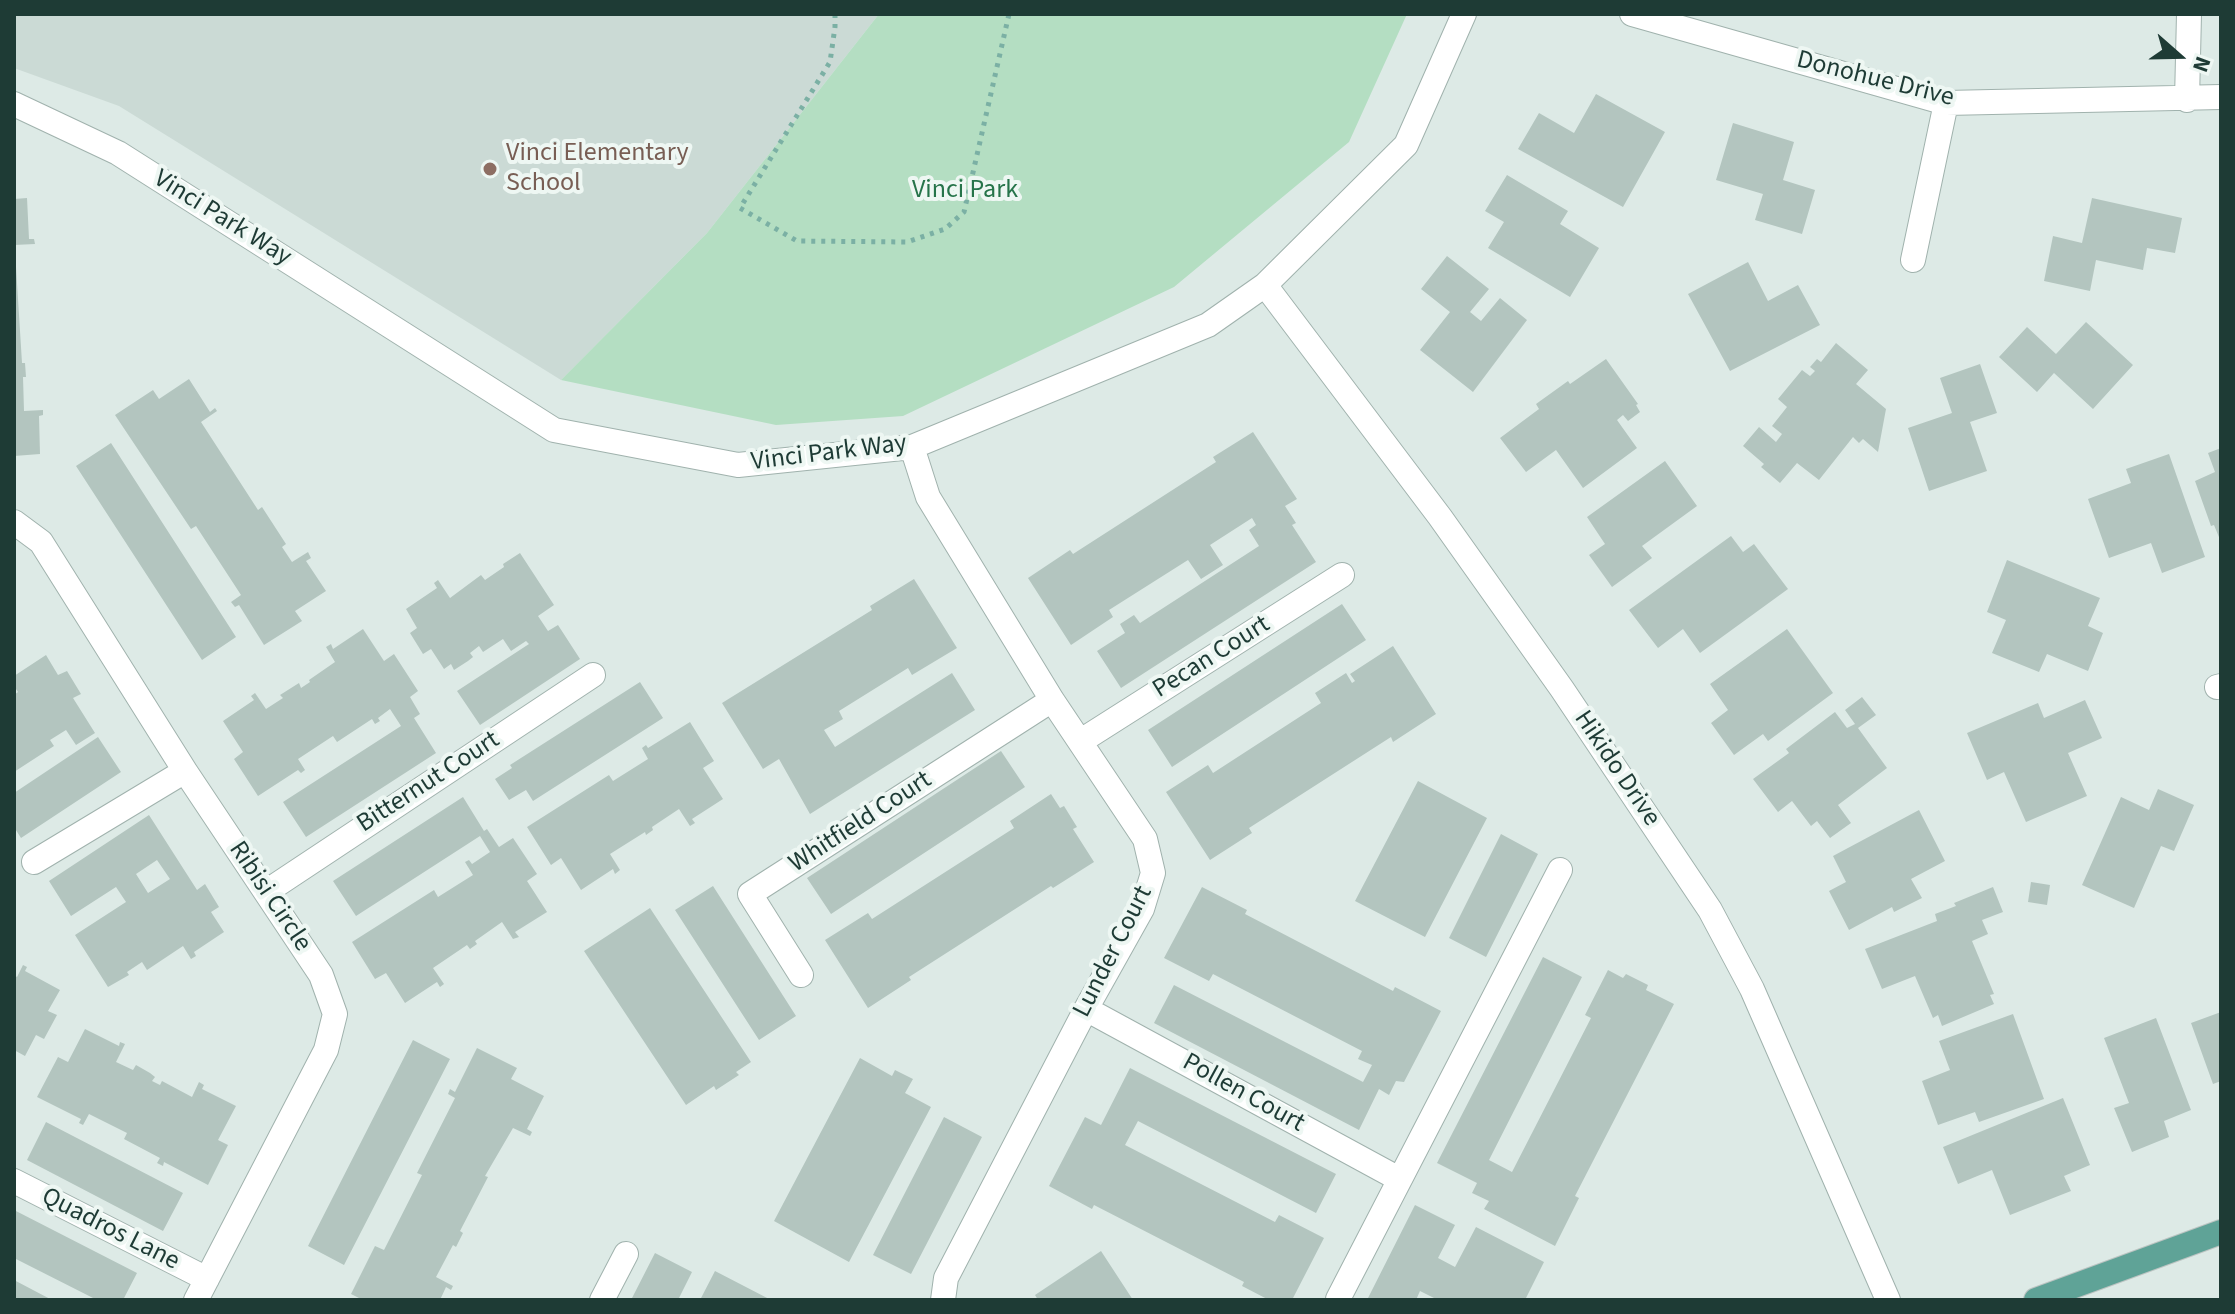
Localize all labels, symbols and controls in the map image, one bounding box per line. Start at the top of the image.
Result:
north arrow [2139,16,2219,96]
street label: Donohue Drive [1793,45,1957,115]
text: N [2184,52,2219,77]
place label: Vinci Elementary School [506,138,689,200]
marker: Vinci Elementary School [481,160,499,178]
street label: Vinci Park Way [147,164,297,274]
park label: Vinci Park [912,175,1018,207]
street label: Vinci Park Way [749,429,909,479]
street label: Pecan Court [1148,610,1276,706]
street label: Hikido Drive [1566,705,1666,833]
street label: Bitternut Court [352,725,506,841]
street label: Whitfield Court [784,765,938,881]
street label: Ribisi Circle [221,836,317,958]
street label: Lunder Court [1068,881,1160,1023]
street label: Pollen Court [1177,1048,1309,1140]
street label: Quadros Lane [36,1182,184,1278]

